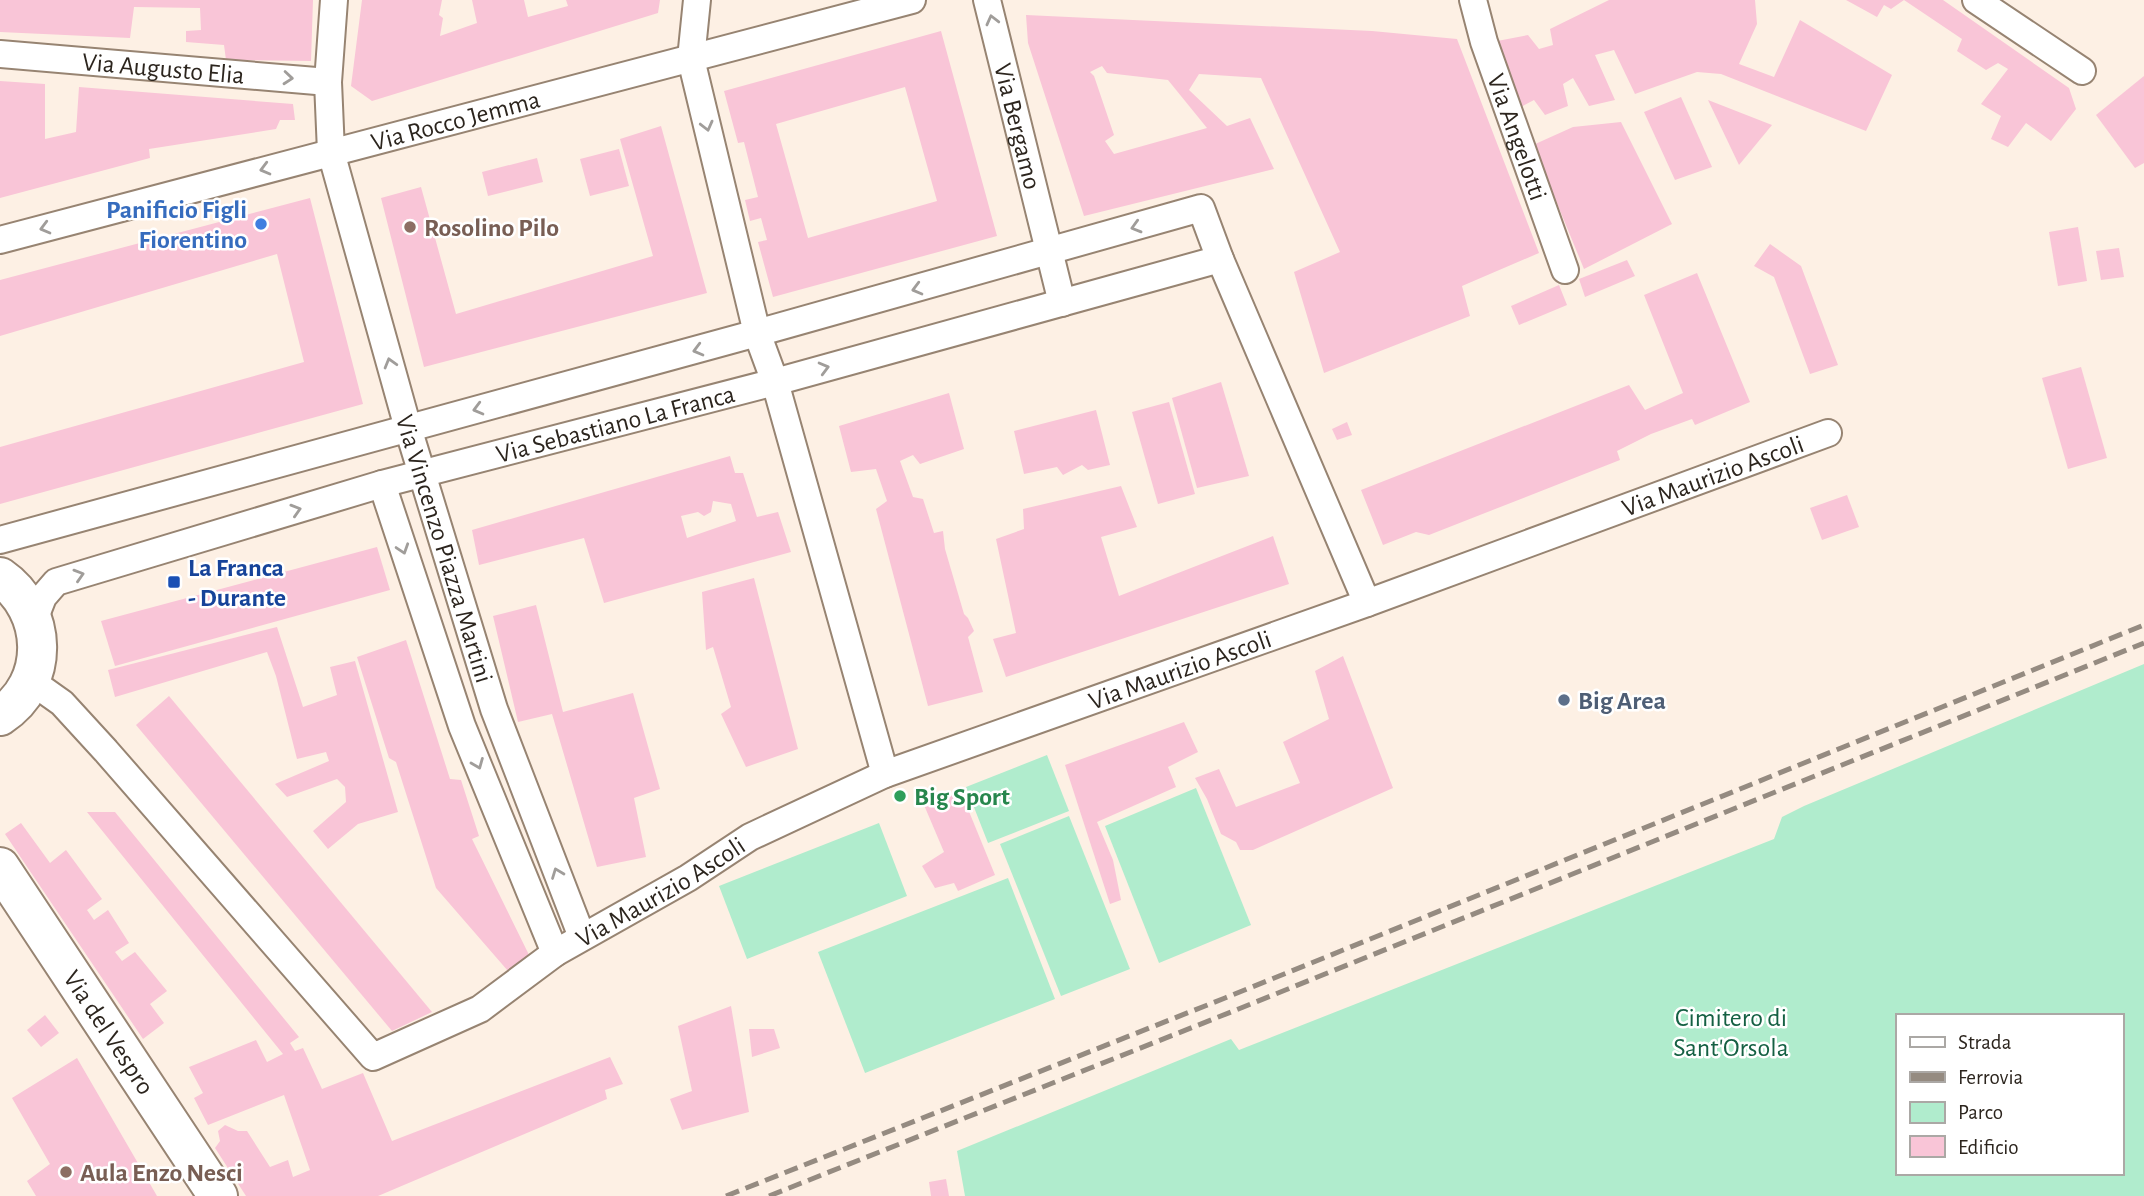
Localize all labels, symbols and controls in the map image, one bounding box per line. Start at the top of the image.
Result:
one-way arrow [986,14,1000,26]
street label: Via Augusto Elia [81,49,246,89]
street label: Via Bergamo [989,61,1045,192]
one-way arrow [283,70,294,85]
street label: Via Angelotti [1482,70,1551,204]
street label: Via Rocco Jemma [368,86,543,156]
one-way arrow [699,119,713,131]
one-way arrow [259,161,271,175]
place label: Panificio Figli Fiorentino [106,197,247,253]
place label: Rosolino Pilo [424,215,559,241]
marker: Panificio Figli Fiorentino [253,216,269,232]
marker: Rosolino Pilo [402,219,418,235]
one-way arrow [1130,219,1142,234]
one-way arrow [40,220,52,234]
one-way arrow [911,281,923,296]
one-way arrow [692,341,704,356]
one-way arrow [384,357,398,369]
one-way arrow [818,362,830,377]
street label: Via Sebastiano La Franca [493,381,738,468]
one-way arrow [472,401,484,416]
street label: Via Vincenzo Piazza Martini [391,412,497,686]
street label: Via Maurizio Ascoli [1619,431,1807,522]
one-way arrow [290,503,302,518]
one-way arrow [395,542,410,554]
place label: La Franca - Durante [188,555,286,611]
one-way arrow [72,569,84,584]
marker: La Franca - Durante [166,574,182,590]
street label: Via Maurizio Ascoli [1086,626,1275,715]
place label: Big Area [1578,688,1666,714]
marker: Big Area [1556,692,1572,708]
one-way arrow [470,756,484,769]
place label: Big Sport [914,784,1010,810]
marker: Big Sport [892,788,908,804]
street label: Via Maurizio Ascoli [572,832,750,952]
one-way arrow [552,868,566,880]
street label: Via del Vespro [58,966,159,1099]
park label: Cimitero di Sant'Orsola [1673,1005,1789,1061]
legend [1896,1014,2123,1175]
text: Strada [1958,1032,2012,1053]
text: Ferrovia [1958,1067,2024,1088]
text: Parco [1958,1102,2003,1123]
text: Edificio [1958,1137,2019,1158]
place label: Aula Enzo Nesci [80,1160,243,1186]
marker: Aula Enzo Nesci [58,1164,74,1180]

